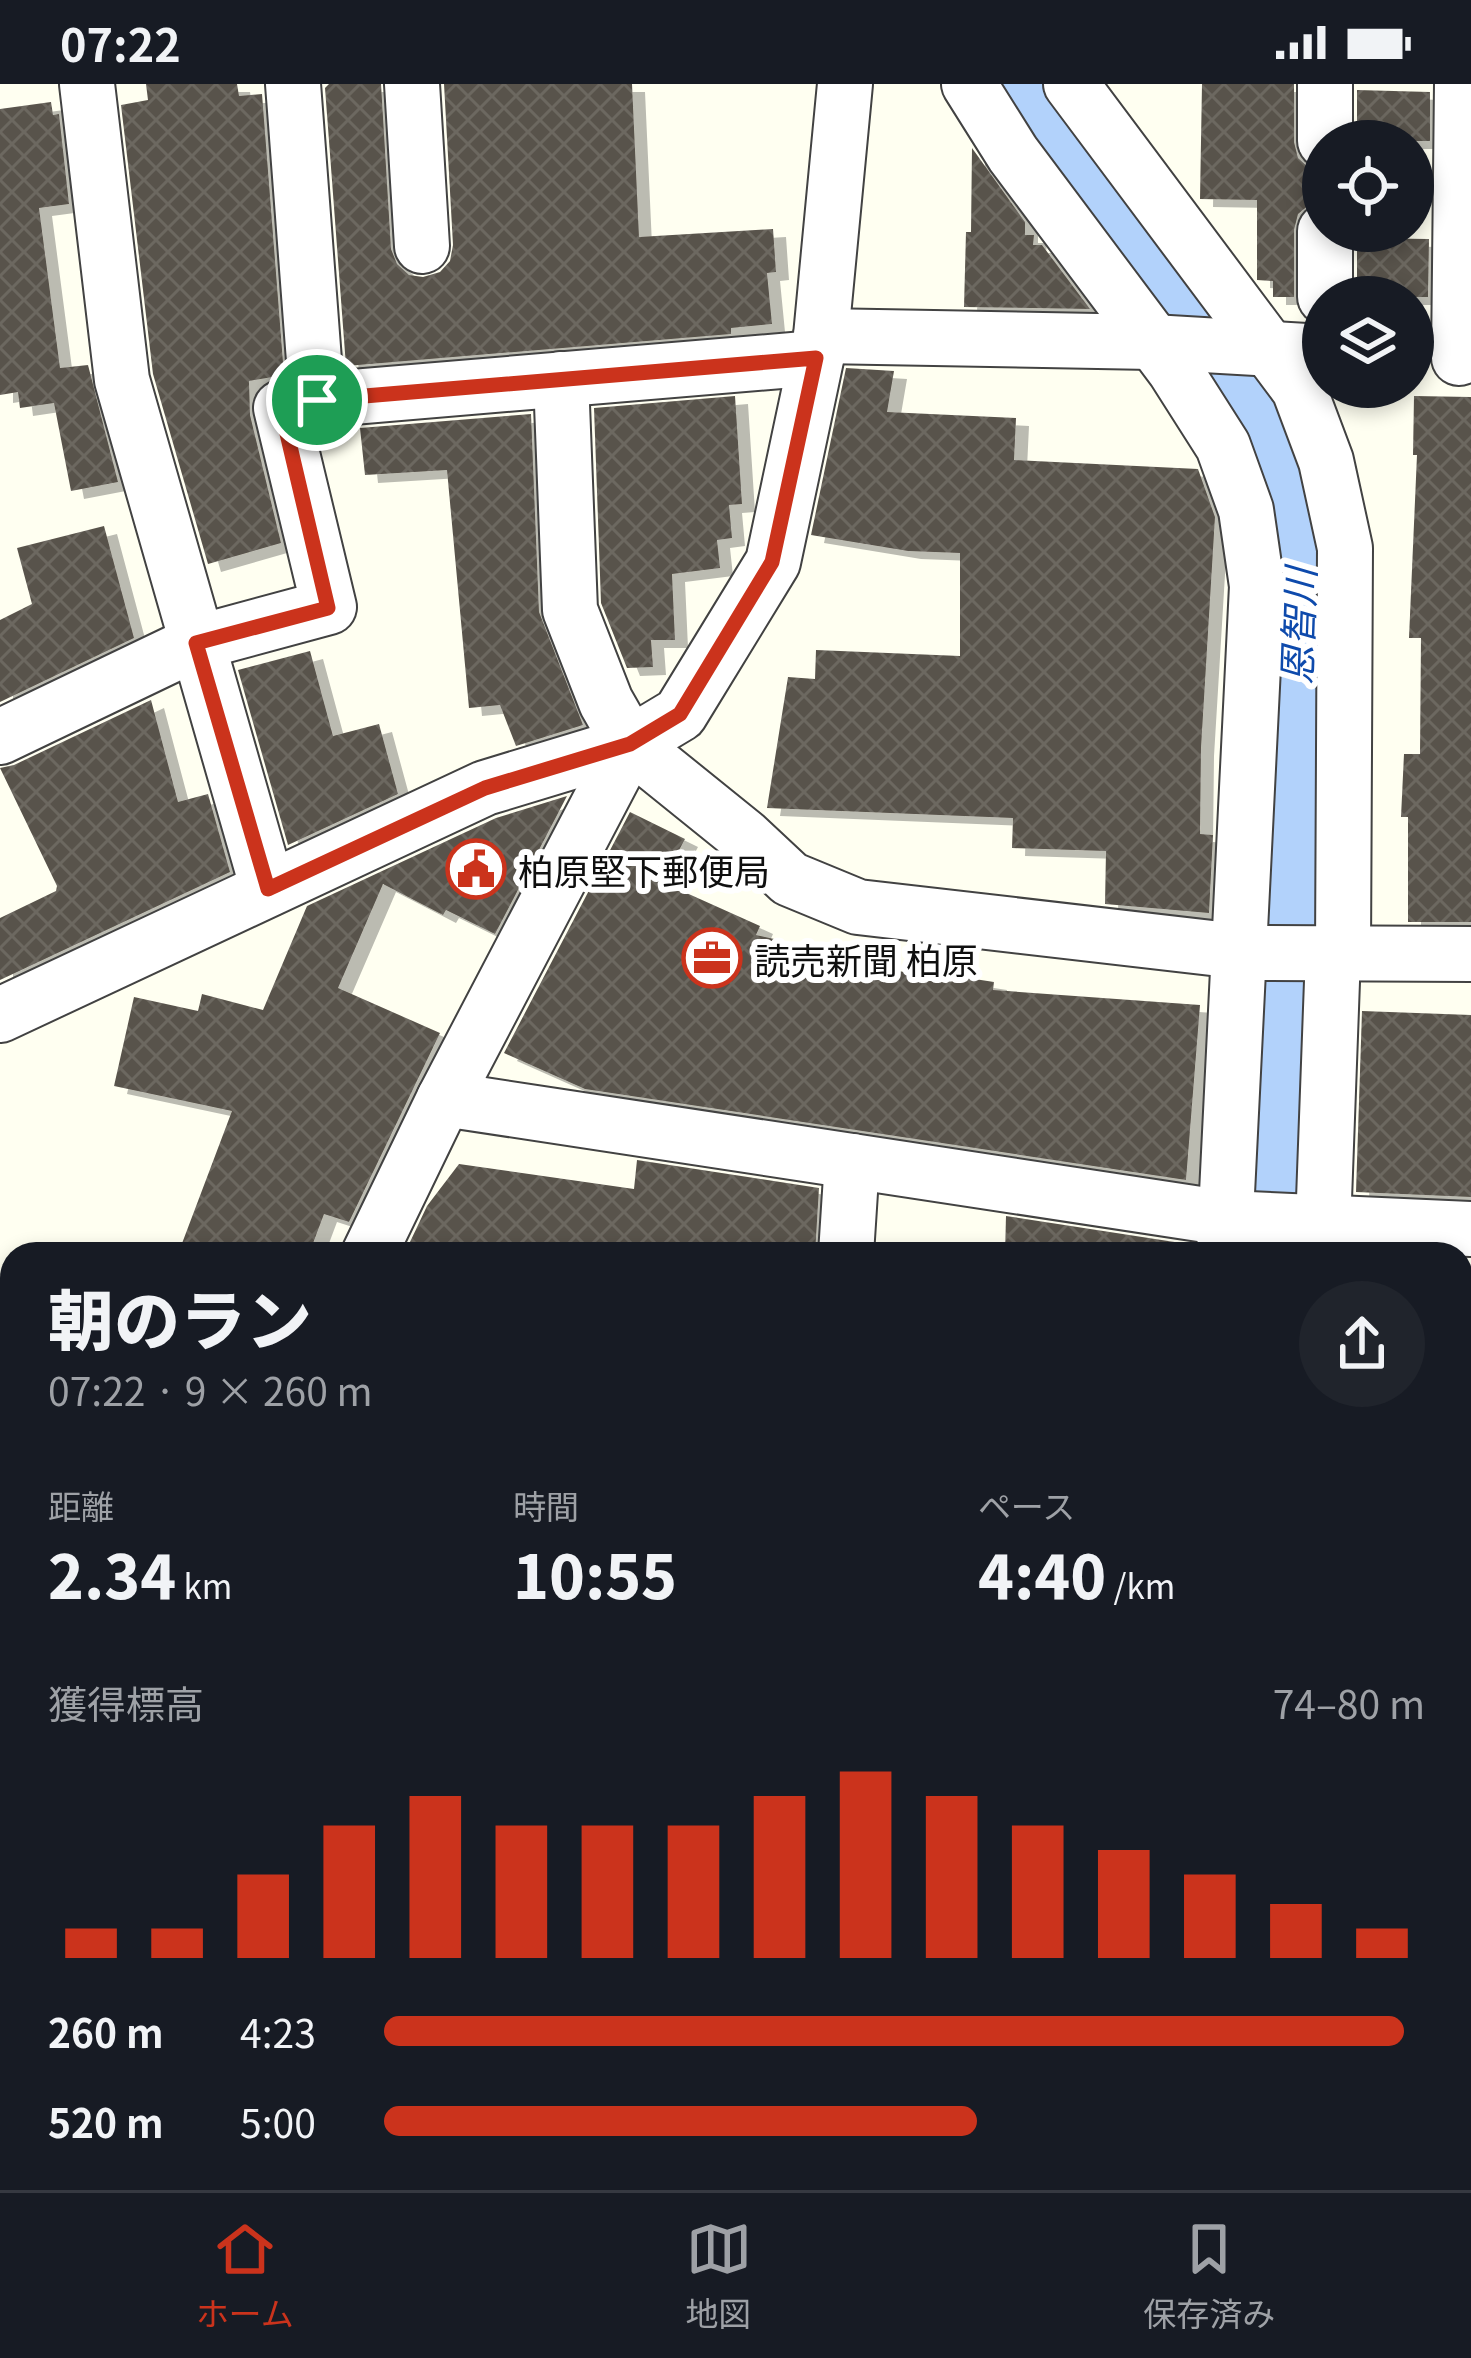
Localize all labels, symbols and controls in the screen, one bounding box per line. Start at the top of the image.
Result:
text: 07:22 [60,10,181,75]
map controls [1302,120,1434,408]
button: locate [1302,120,1434,252]
button: layers [1302,276,1434,408]
pin [266,349,368,451]
icon: arrive [284,367,350,433]
water label: 恩智川 [1266,563,1326,685]
public building icon: 柏原堅下郵便局 [445,838,507,900]
place label: 柏原堅下郵便局 [518,843,770,895]
office icon: 読売新聞 柏原 [681,927,743,989]
place label: 読売新聞 柏原 [754,932,978,984]
text: 朝のラン [48,1268,312,1364]
button: share [1299,1281,1425,1407]
text: 07:22 · 9 × 260 m [48,1361,373,1417]
text: 距離 [48,1481,114,1529]
text: 時間 [513,1481,579,1529]
text: ペース [978,1481,1075,1529]
text: 2.34 [48,1529,176,1616]
text: 10:55 [513,1529,677,1616]
text: 4:40 [978,1529,1106,1616]
text: km [176,1561,232,1609]
text: /km [1106,1561,1175,1609]
text: 獲得標高 [48,1674,204,1730]
text: 74–80 m [1273,1674,1425,1730]
text: 260 m [48,2003,163,2059]
text: 4:23 [240,2003,316,2059]
text: 520 m [48,2093,163,2149]
text: 5:00 [240,2093,316,2149]
tab: ホーム [196,2216,294,2336]
tab: 地図 [686,2216,752,2336]
tab: 保存済み [1143,2216,1275,2336]

